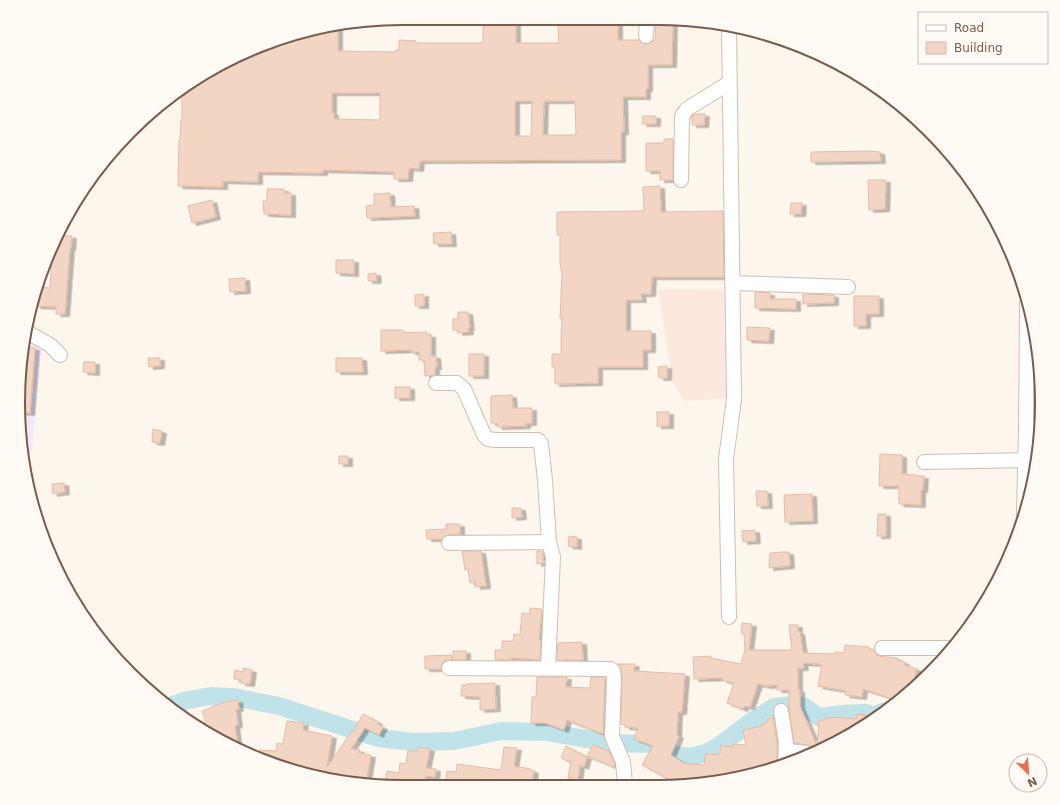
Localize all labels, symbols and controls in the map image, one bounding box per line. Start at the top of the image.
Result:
legend [918,12,1048,64]
text: Road [954,21,984,35]
text: Building [954,41,1003,55]
north arrow [1008,753,1048,793]
text: N [1025,774,1039,789]

